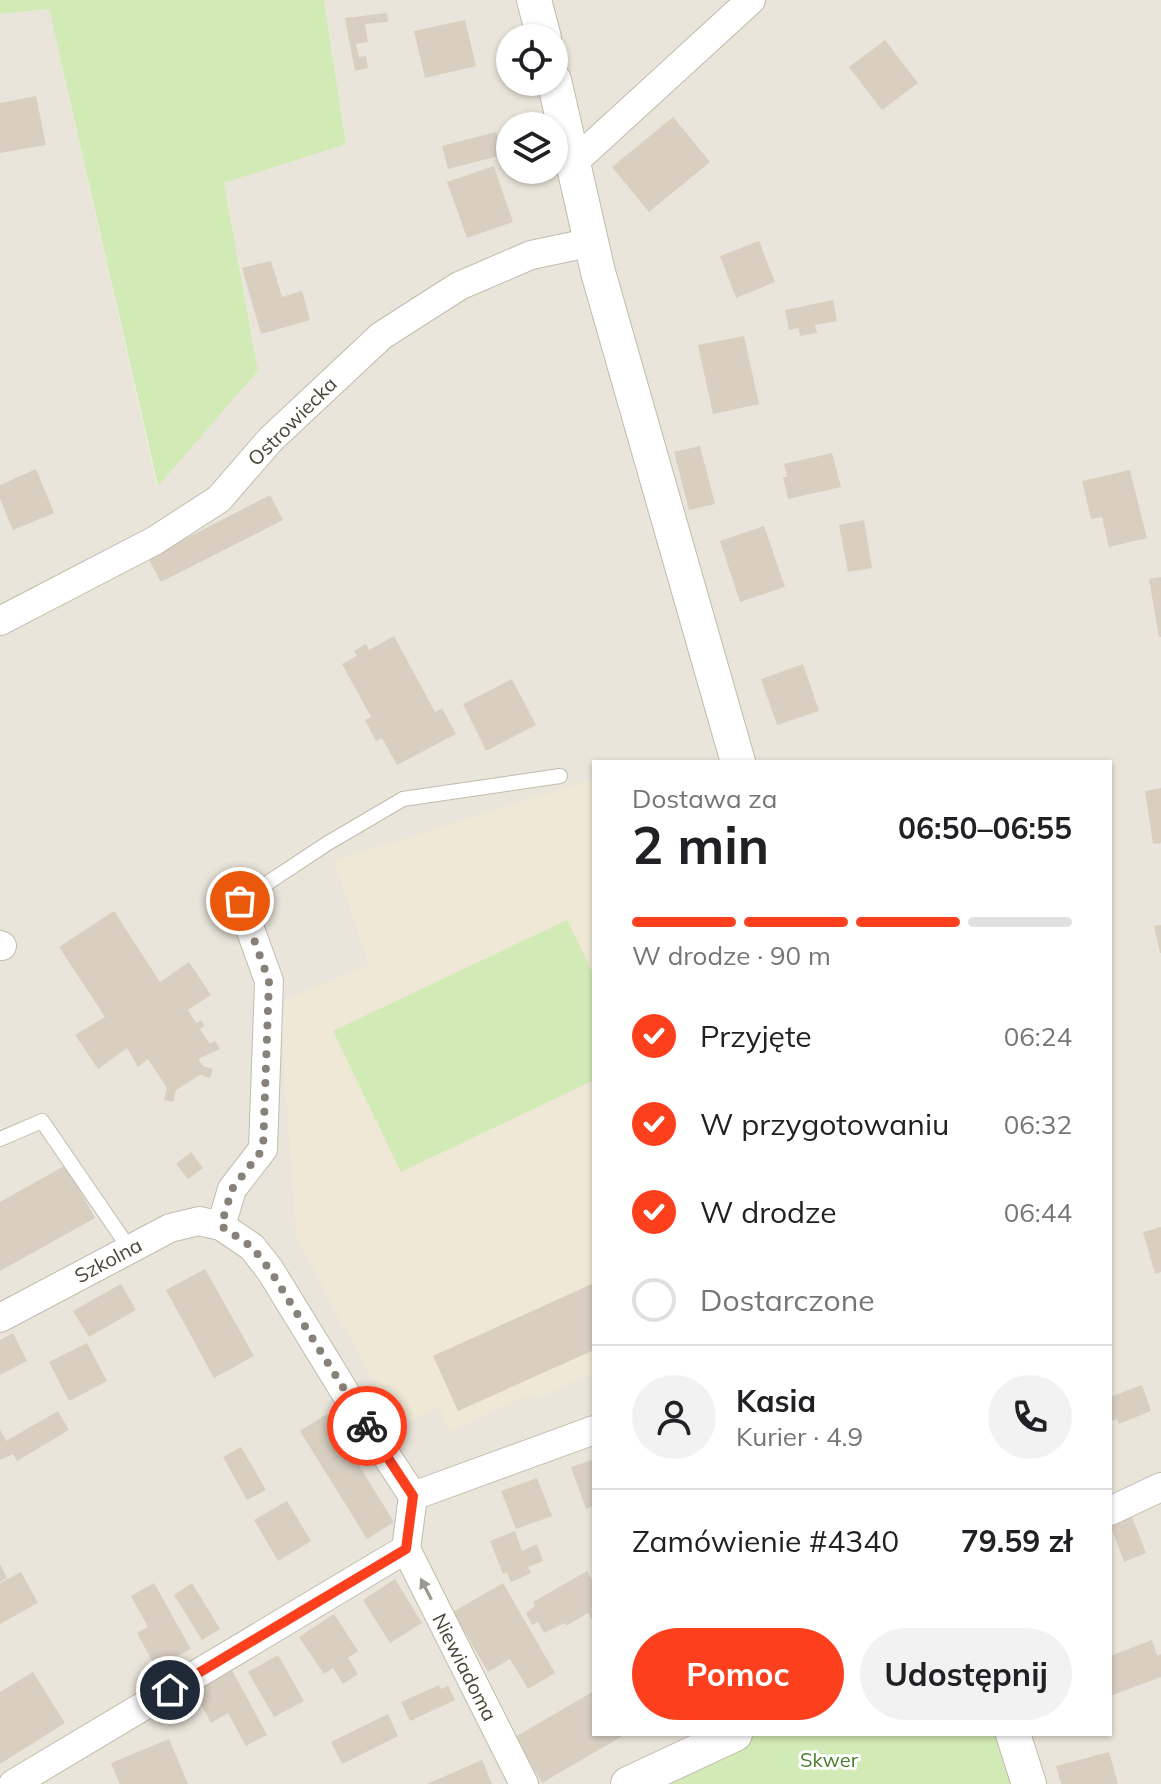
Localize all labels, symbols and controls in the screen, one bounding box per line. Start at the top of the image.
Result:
map controls [496,24,568,184]
button: locate [496,24,568,96]
button: layers [496,112,568,184]
street label: Ostrowiecka [242,371,342,471]
text: Dostawa za [632,782,777,815]
text: 06:50–06:55 [898,809,1072,847]
text: 2 min [632,812,769,877]
pin [206,867,274,935]
icon: bag [218,879,262,923]
text: W drodze · 90 m [632,939,831,972]
icon: check [632,1014,676,1058]
text: Przyjęte [700,1017,812,1055]
text: 06:24 [1004,1020,1072,1053]
icon: check [632,1102,676,1146]
text: W przygotowaniu [700,1105,949,1143]
text: 06:32 [1004,1108,1072,1141]
icon: check [632,1190,676,1234]
text: W drodze [700,1193,837,1231]
text: 06:44 [1004,1196,1072,1229]
street label: Szkolna [70,1232,146,1288]
text: Dostarczone [700,1281,875,1319]
button: person [632,1375,716,1459]
button: phone [988,1375,1072,1459]
text: Kasia [736,1382,816,1420]
courier [327,1386,407,1466]
icon: bike [345,1404,389,1448]
text: Kurier · 4.9 [736,1420,863,1453]
text: Zamówienie #4340 [632,1522,899,1560]
text: 79.59 zł [961,1522,1072,1560]
one-way arrow [419,1578,433,1601]
street label: Niewiadoma [427,1609,503,1725]
button: Pomoc [632,1628,844,1720]
button: Udostępnij [860,1628,1072,1720]
pin [136,1656,204,1724]
icon: home [148,1668,192,1712]
park label: Skwer [800,1747,859,1772]

